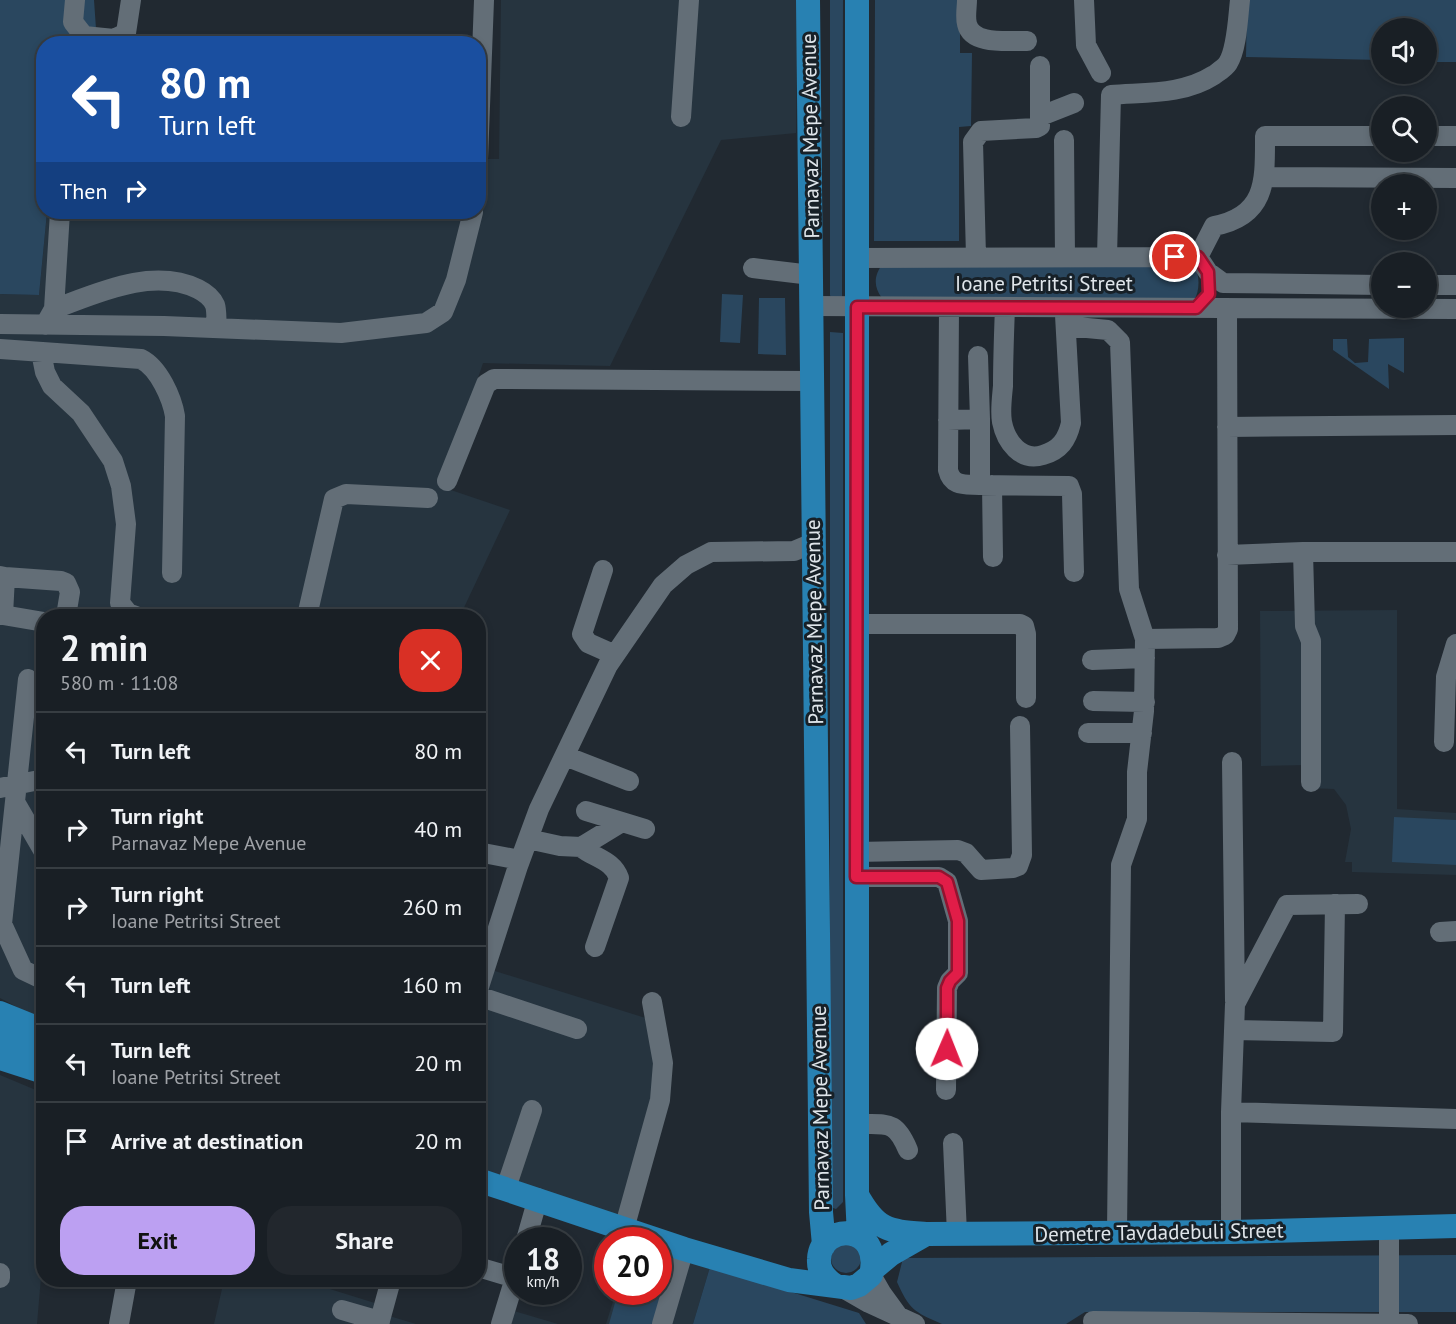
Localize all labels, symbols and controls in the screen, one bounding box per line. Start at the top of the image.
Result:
map controls [1371,18,1437,318]
button: sound [1371,18,1437,84]
street label: Parnavaz Mepe Avenue [795,33,825,239]
text: 80 m [159,55,251,110]
icon: left [60,60,138,138]
button: search [1371,96,1437,162]
text: Turn left [159,108,256,142]
icon: right [119,174,152,207]
button: + [1371,174,1437,240]
text: Then [60,177,107,205]
pin [1149,231,1200,282]
icon: arrive [1158,240,1191,273]
button: − [1371,252,1437,318]
street label: Ioane Petritsi Street [955,270,1133,297]
street label: Parnavaz Mepe Avenue [799,519,829,725]
text: 2 min [60,624,148,671]
button: close [399,629,462,692]
text: 580 m · 11:08 [60,670,178,696]
icon: left [60,735,93,768]
text: Turn left [111,737,191,765]
text: 80 m [414,737,462,765]
text: Turn right [111,802,203,830]
icon: right [60,813,93,846]
text: 40 m [414,815,462,843]
text: Parnavaz Mepe Avenue [111,830,306,856]
text: Turn right [111,880,203,908]
icon: right [60,891,93,924]
text: 260 m [402,893,462,921]
text: Ioane Petritsi Street [111,908,280,934]
icon: left [60,969,93,1002]
text: Turn left [111,971,191,999]
text: 160 m [402,971,462,999]
street label: Parnavaz Mepe Avenue [805,1005,835,1211]
position arrow [915,1017,979,1081]
text: Turn left [111,1036,191,1064]
icon: left [60,1047,93,1080]
text: 20 m [414,1049,462,1077]
text: Ioane Petritsi Street [111,1064,280,1090]
icon: arrive [60,1125,93,1158]
text: Arrive at destination [111,1127,303,1155]
text: 20 m [414,1127,462,1155]
button: Exit [60,1206,255,1275]
button: Share [267,1206,462,1275]
street label: Demetre Tavdadebuli Street [1034,1216,1284,1248]
speed limit sign: 20 [594,1227,672,1305]
text: 18 [526,1239,560,1278]
text: km/h [527,1272,559,1291]

